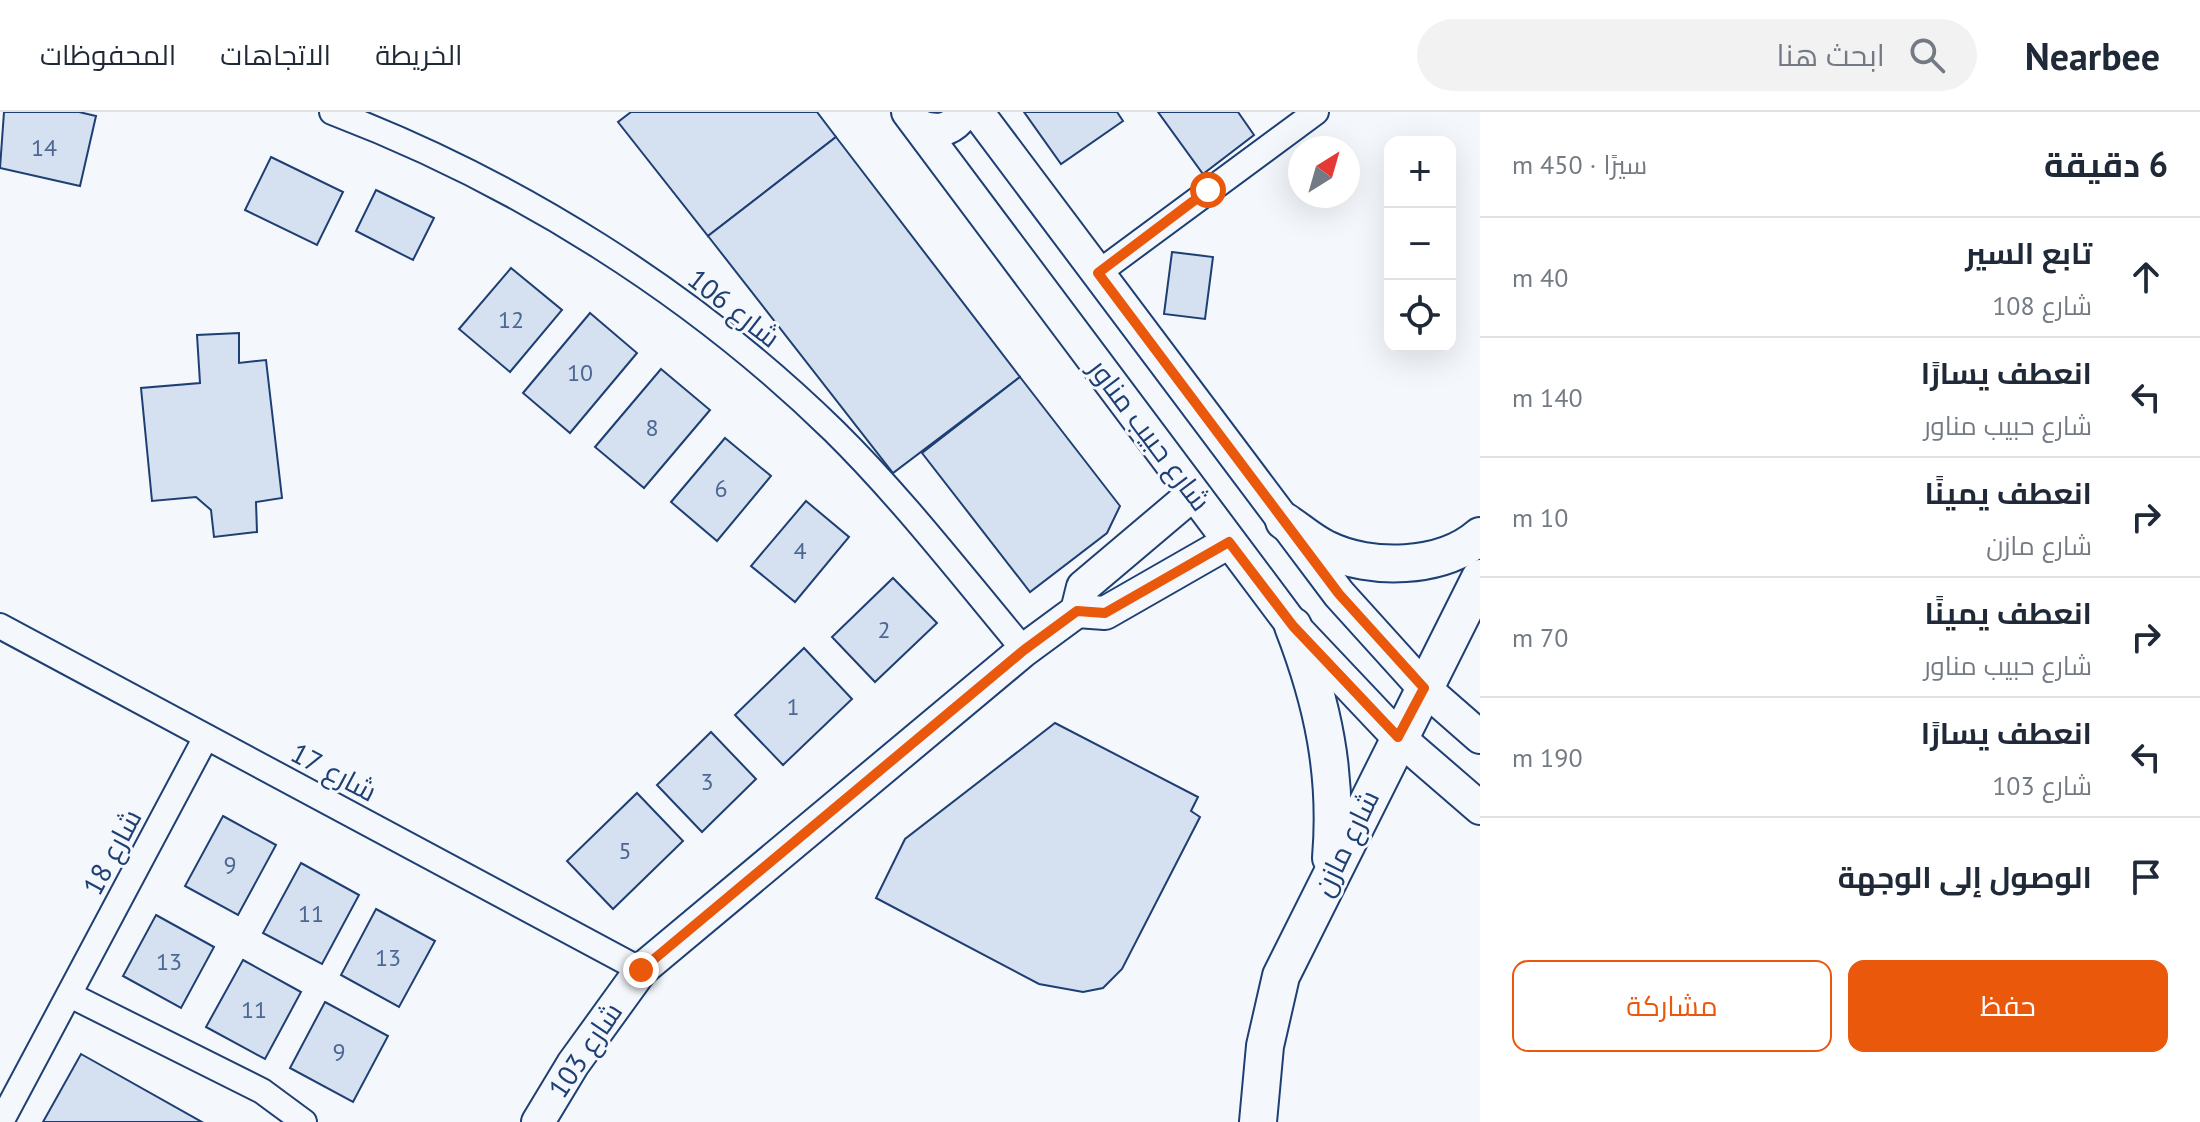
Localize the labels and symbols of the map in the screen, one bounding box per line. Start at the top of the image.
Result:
house number: 14 [31,132,57,163]
north arrow [1288,136,1360,208]
route start [1190,172,1226,208]
street label: شارع 106 [680,260,788,356]
house number: 12 [498,304,524,335]
street label: شارع حبيب مناور [1079,350,1220,519]
house number: 10 [567,357,593,388]
house number: 8 [645,412,659,443]
house number: 6 [714,473,728,504]
house number: 4 [793,535,807,566]
house number: 2 [877,614,891,645]
house number: 1 [786,691,800,722]
street label: شارع 17 [284,734,384,810]
house number: 3 [700,766,714,797]
street label: شارع مازن [1304,783,1388,903]
street label: شارع 18 [74,802,150,902]
house number: 5 [618,835,632,866]
house number: 9 [223,849,237,880]
house number: 11 [298,898,324,929]
house number: 13 [375,942,401,973]
house number: 13 [156,946,182,977]
route end [623,952,659,988]
house number: 11 [241,994,267,1025]
street label: شارع 103 [539,995,631,1105]
house number: 9 [332,1036,346,1067]

